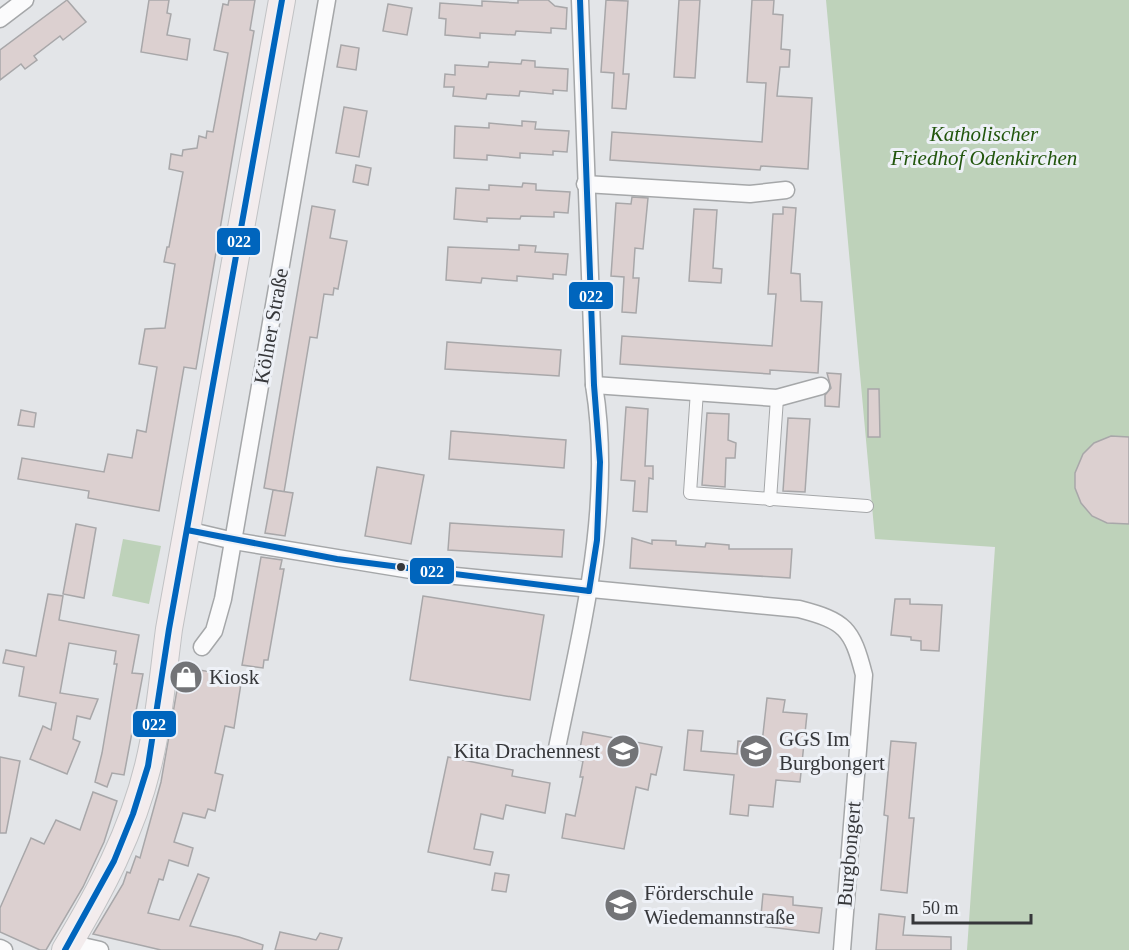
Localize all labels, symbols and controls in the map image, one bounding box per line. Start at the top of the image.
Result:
park label: Katholischer Friedhof Odenkirchen [890,122,1077,170]
line badge: 022 [216,227,261,256]
text: 022 [227,233,251,250]
street label: Kölner Straße [249,266,293,386]
line badge: 022 [568,281,614,310]
text: 022 [579,288,603,305]
line badge: 022 [409,557,455,585]
unlabelled marker [395,561,407,573]
text: 022 [420,563,444,580]
shop icon: Kiosk [168,659,204,695]
place label: Kiosk [209,665,260,689]
line badge: 022 [132,710,177,738]
text: 022 [142,716,166,733]
place label: GGS Im Burgbongert [779,727,885,775]
school or university icon: Kita Drachennest [605,733,641,769]
school or university icon: GGS Im Burgbongert [738,733,774,769]
place label: Kita Drachennest [454,739,600,763]
street label: Burgbongert [832,800,866,908]
place label: Förderschule Wiedemannstraße [644,881,795,929]
school or university icon: Förderschule Wiedemannstraße [603,887,639,923]
scale bar [913,887,1032,925]
text: 50 m [922,898,959,918]

